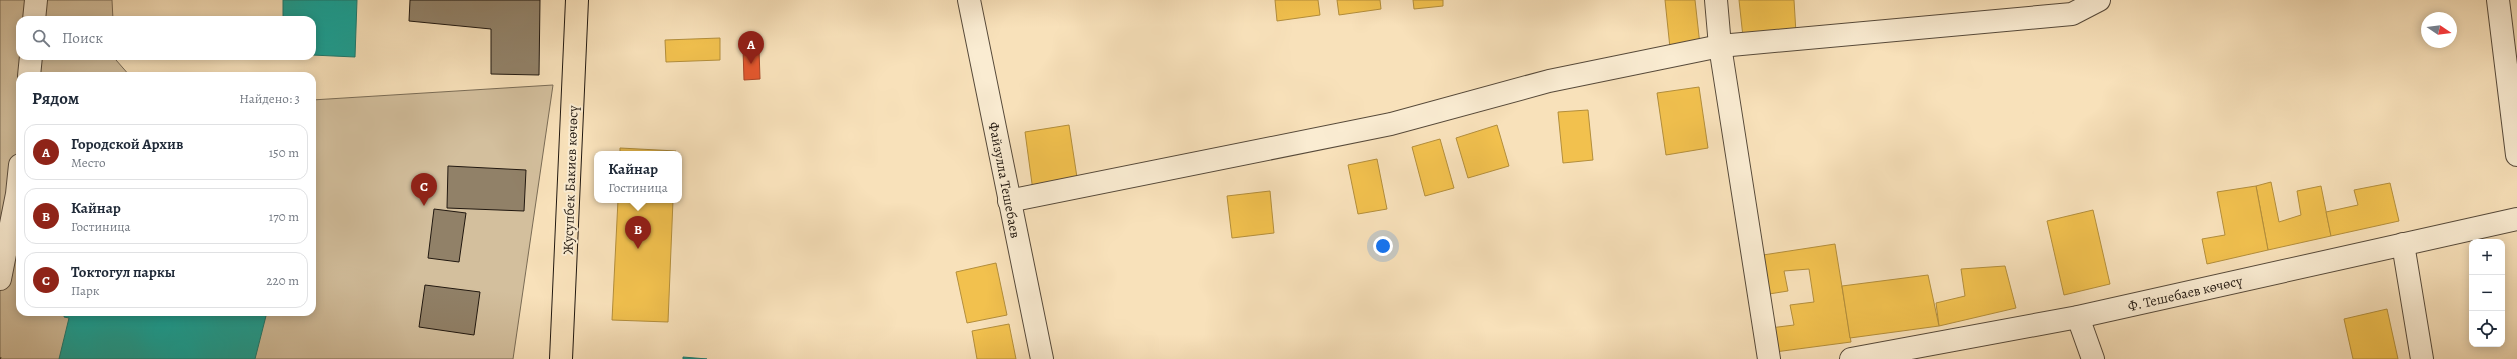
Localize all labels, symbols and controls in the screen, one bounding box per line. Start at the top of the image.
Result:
north arrow [2421,12,2457,48]
search box [16,16,316,60]
icon: search [30,27,52,49]
text: Поиск [62,28,103,48]
pin: A [738,31,764,64]
text: Рядом [32,87,79,110]
text: Найдено: 3 [239,90,300,107]
street label: Жусупбек Бакиев көчөсү [558,105,583,255]
street label: Файзулла Тешебаев [984,120,1025,240]
text: Городской Архив [71,134,183,154]
text: A [42,144,50,161]
text: 150 m [269,144,299,161]
popup [594,151,682,203]
text: Место [71,154,106,171]
text: Кайнар [608,159,658,179]
pin: C [411,173,437,206]
text: Гостиница [608,179,668,196]
text: Кайнар [71,198,121,218]
text: B [42,208,50,225]
text: 170 m [269,208,299,225]
pin: B [625,216,651,249]
text: Гостиница [71,218,131,235]
your location [1373,236,1393,256]
map controls [2469,239,2505,347]
button: + [2469,239,2505,275]
text: Токтогул паркы [71,262,175,282]
street label: Ф. Тешебаев көчөсү [2126,271,2245,316]
text: C [42,272,50,289]
text: 220 m [266,272,299,289]
button: − [2469,275,2505,311]
text: Парк [71,282,100,299]
button: locate [2469,311,2505,347]

